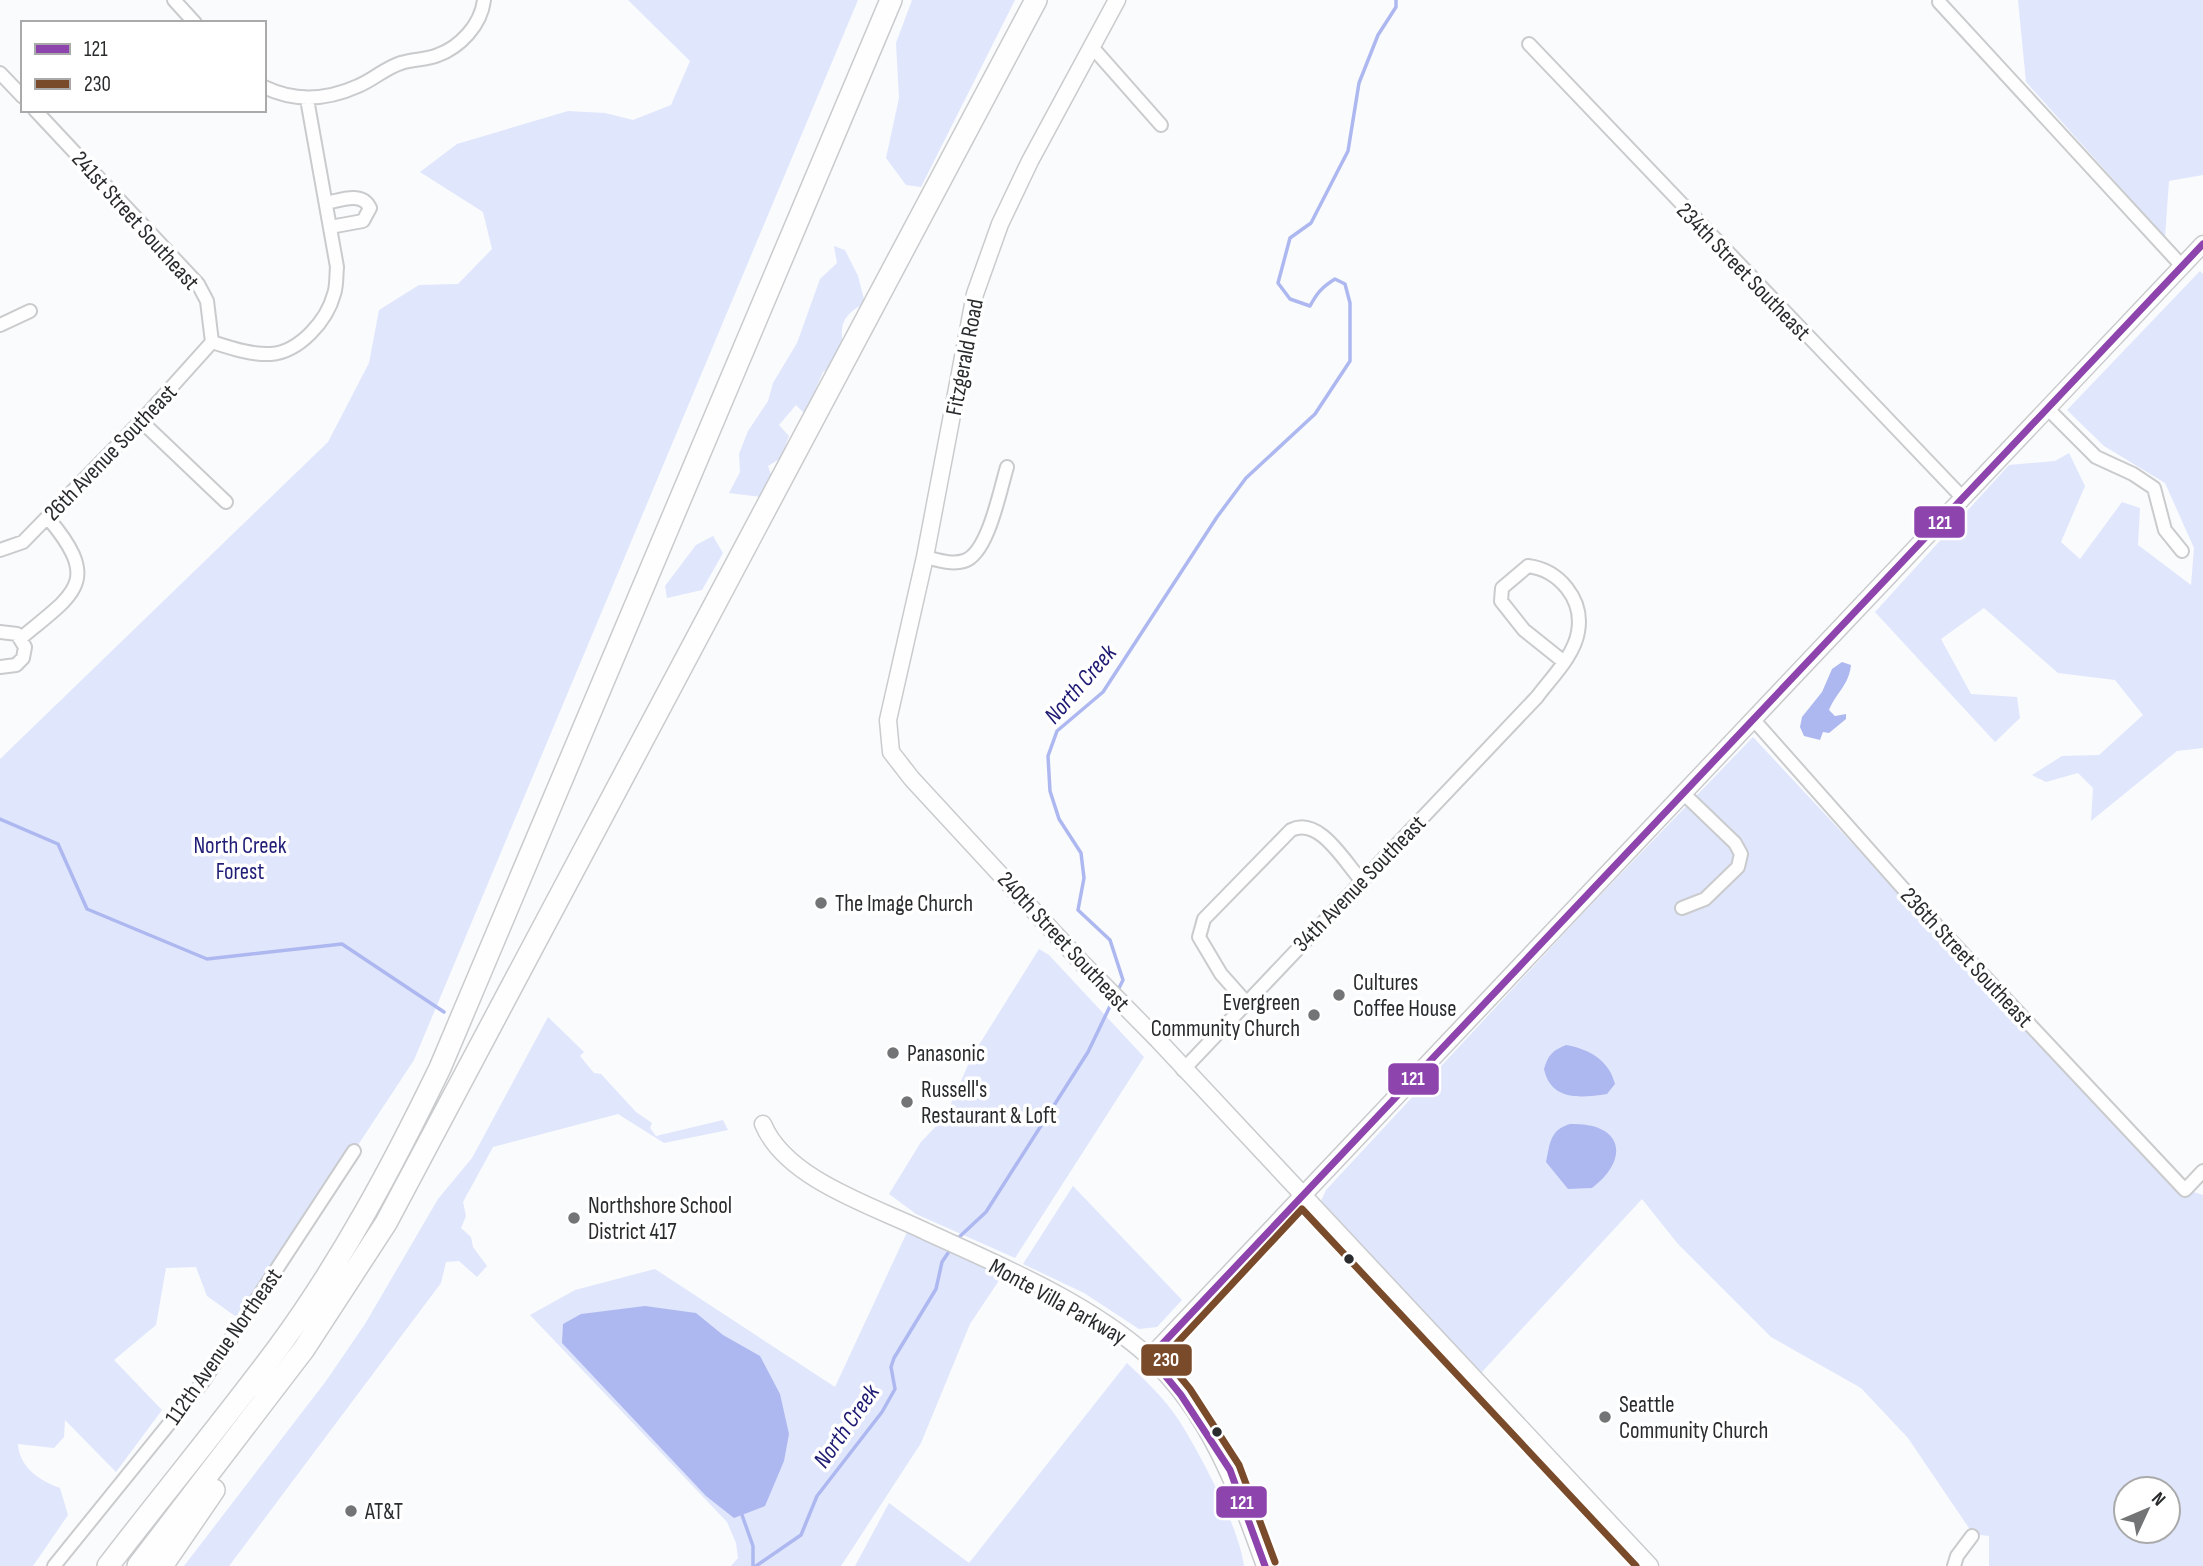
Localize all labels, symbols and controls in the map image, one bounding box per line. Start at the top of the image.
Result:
legend [21,21,266,112]
text: 121 [84,37,108,62]
text: 230 [84,72,111,97]
street label: 241st Street Southeast [65,145,205,296]
street label: 234th Street Southeast [1670,197,1816,346]
street label: Fitzgerald Road [940,297,990,418]
street label: 26th Avenue Southeast [38,379,183,527]
line badge: 121 [1913,505,1966,539]
text: 121 [1928,512,1952,535]
water label: North Creek [1038,638,1123,730]
street label: 34th Avenue Southeast [1287,810,1432,958]
park label: North Creek Forest [193,832,287,886]
street label: 240th Street Southeast [991,866,1135,1017]
street label: 236th Street Southeast [1894,882,2038,1033]
place label: The Image Church [835,890,973,918]
marker: The Image Church [813,895,829,911]
place label: Cultures Coffee House [1353,969,1457,1023]
marker: Cultures Coffee House [1331,987,1347,1003]
place label: Evergreen Community Church [1151,989,1300,1043]
marker: Evergreen Community Church [1306,1007,1322,1023]
place label: Panasonic [907,1040,985,1068]
marker: Panasonic [885,1045,901,1061]
line badge: 121 [1387,1062,1440,1096]
text: 121 [1401,1068,1425,1091]
place label: Russell's Restaurant & Loft [921,1076,1057,1130]
marker: Russell's Restaurant & Loft [899,1094,915,1110]
place label: Northshore School District 417 [588,1192,732,1246]
marker: Northshore School District 417 [566,1210,582,1226]
unlabelled marker [1342,1252,1356,1266]
street label: Monte Villa Parkway [984,1253,1131,1351]
street label: 112th Avenue Northeast [159,1263,288,1430]
line badge: 230 [1140,1343,1193,1377]
text: 230 [1153,1349,1179,1372]
water label: North Creek [807,1378,886,1474]
place label: Seattle Community Church [1619,1391,1768,1445]
marker: Seattle Community Church [1597,1409,1613,1425]
unlabelled marker [1210,1425,1224,1439]
north arrow [2112,1475,2182,1545]
line badge: 121 [1215,1485,1268,1519]
text: N [2146,1488,2170,1511]
text: 121 [1230,1492,1254,1515]
place label: AT&T [364,1498,403,1526]
marker: AT&T [343,1503,359,1519]

